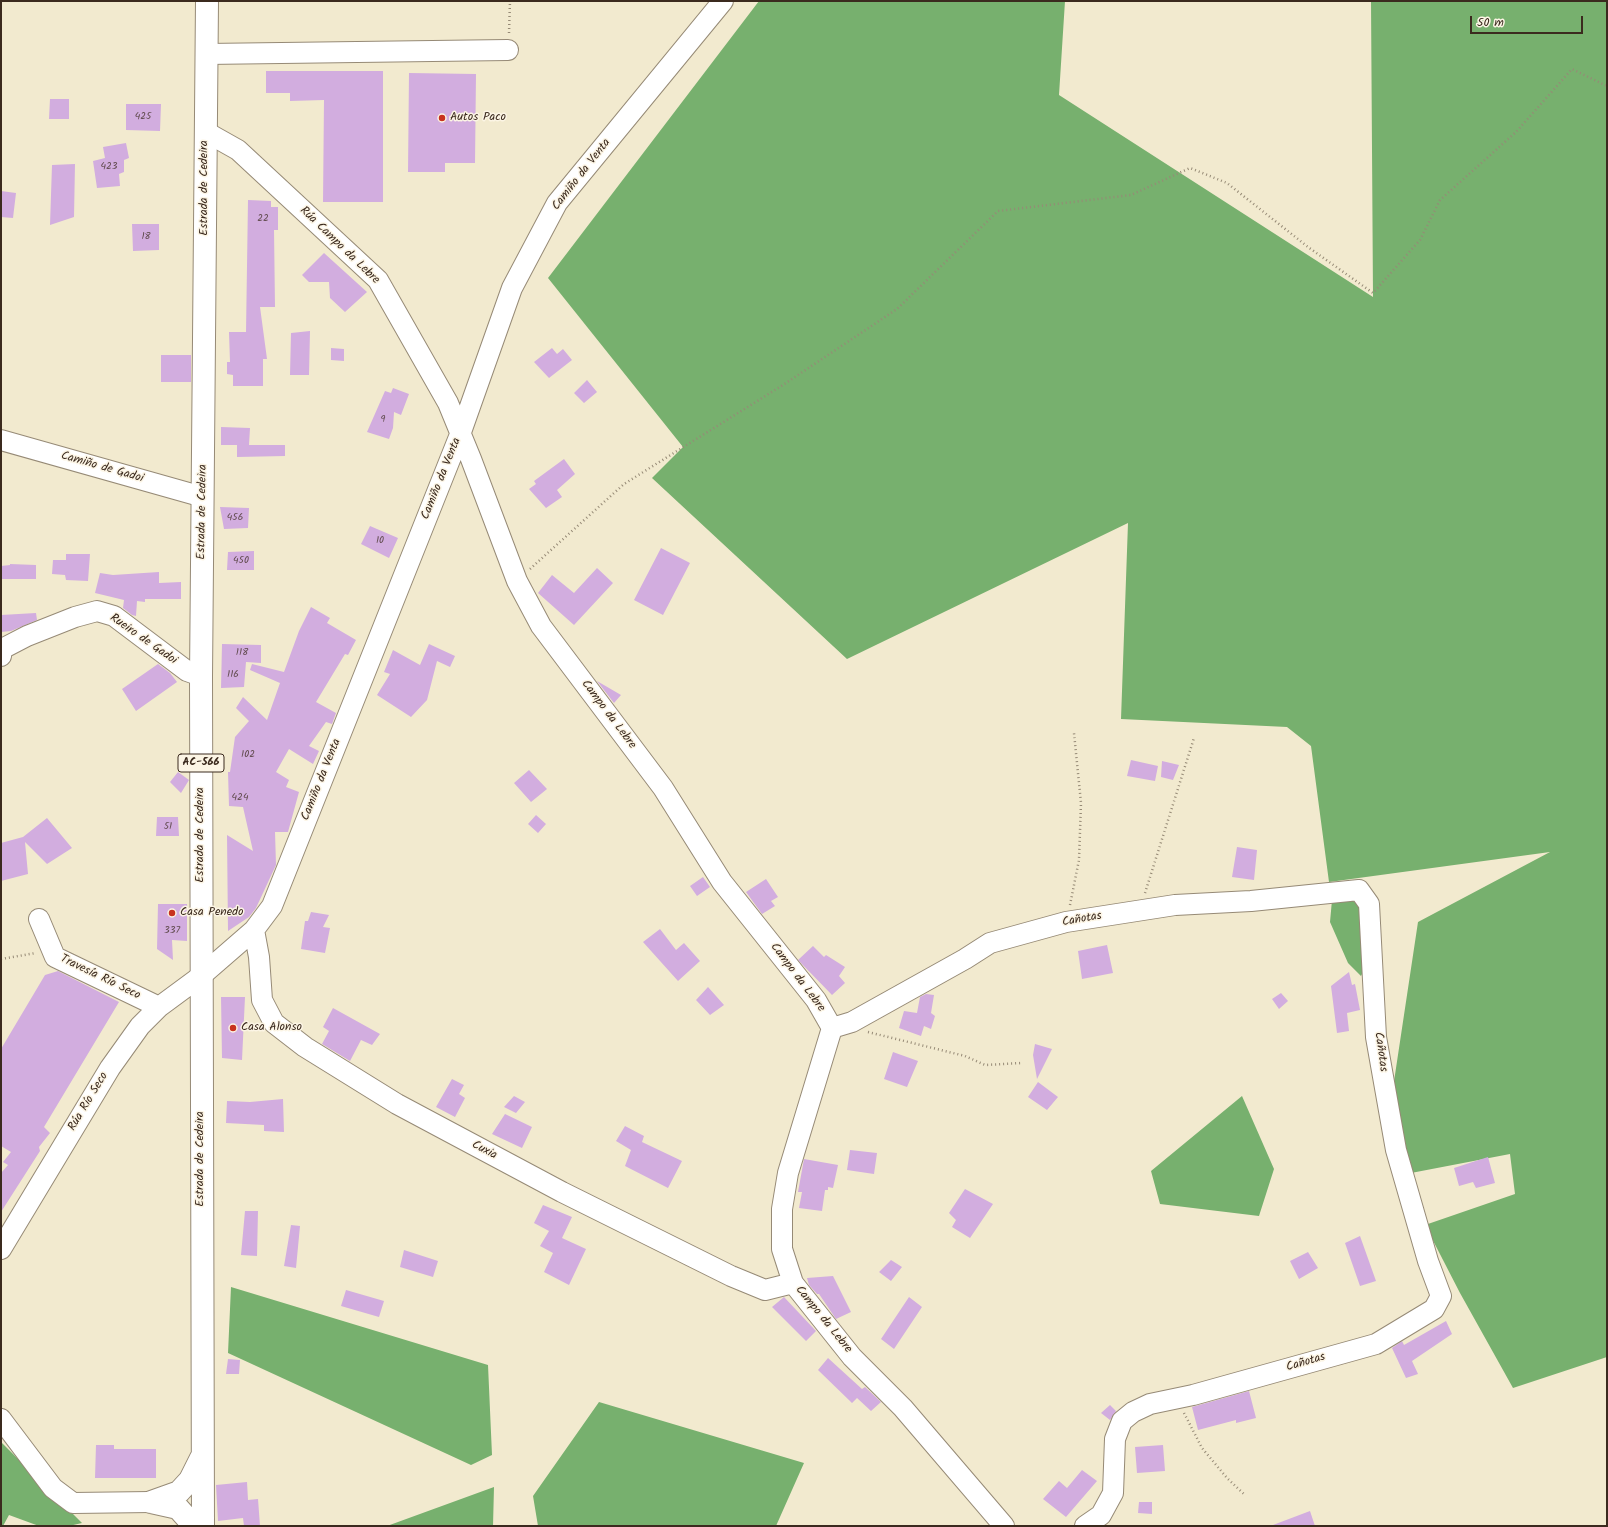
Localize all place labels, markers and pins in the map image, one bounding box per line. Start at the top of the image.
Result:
place label: Autos Paco [450,111,506,125]
marker: Autos Paco [437,113,447,123]
place label: Casa Penedo [180,906,244,920]
marker: Casa Penedo [167,908,177,918]
place label: Casa Alonso [241,1021,302,1035]
marker: Casa Alonso [228,1023,238,1033]

